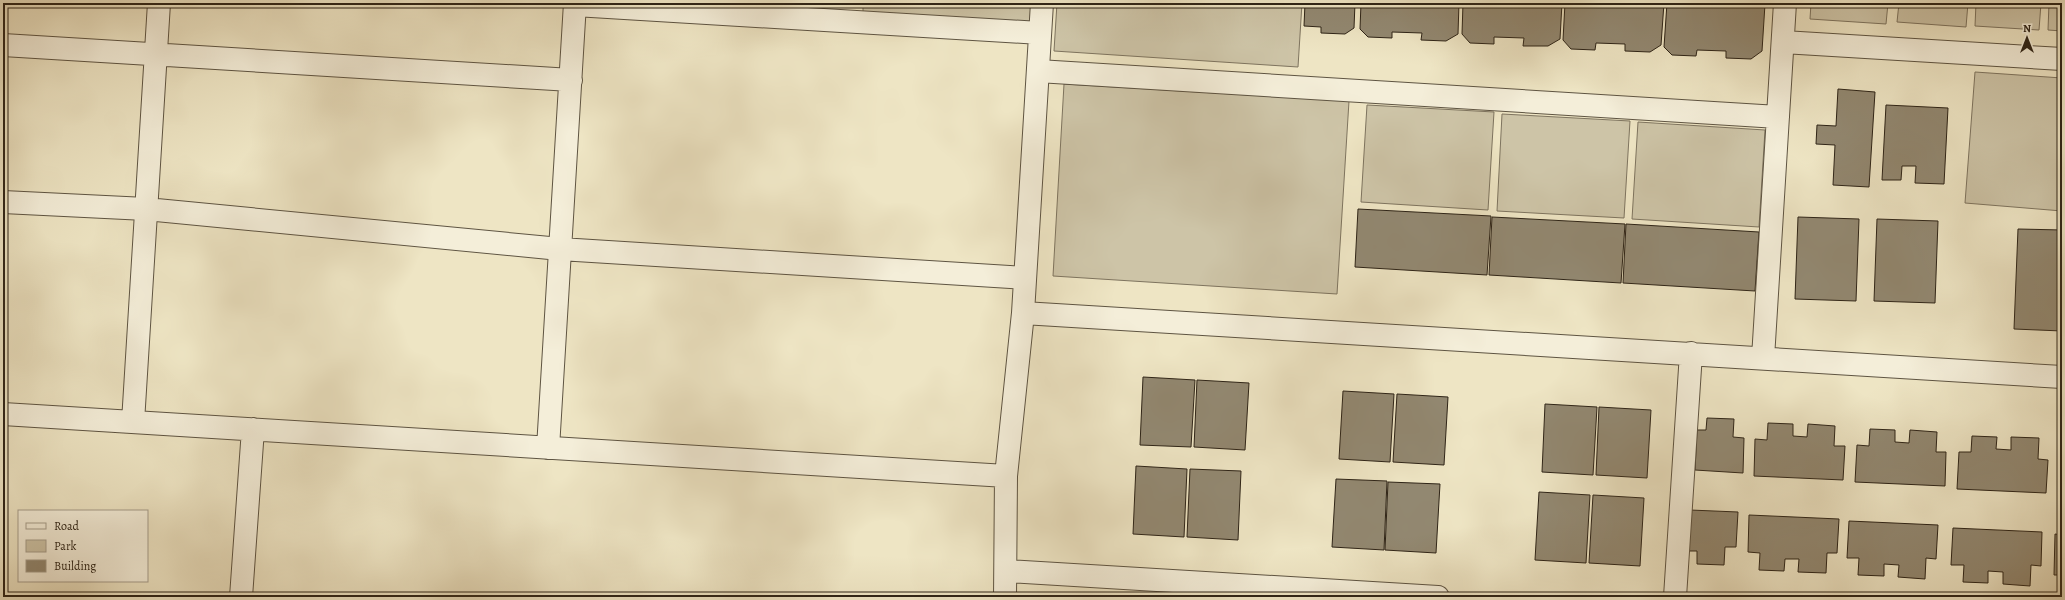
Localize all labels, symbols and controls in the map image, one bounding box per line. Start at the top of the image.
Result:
north arrow [2007,18,2047,58]
text: N [2023,21,2031,36]
legend [18,510,148,582]
text: Road [54,518,80,534]
text: Park [54,538,77,554]
text: Building [54,558,96,574]

